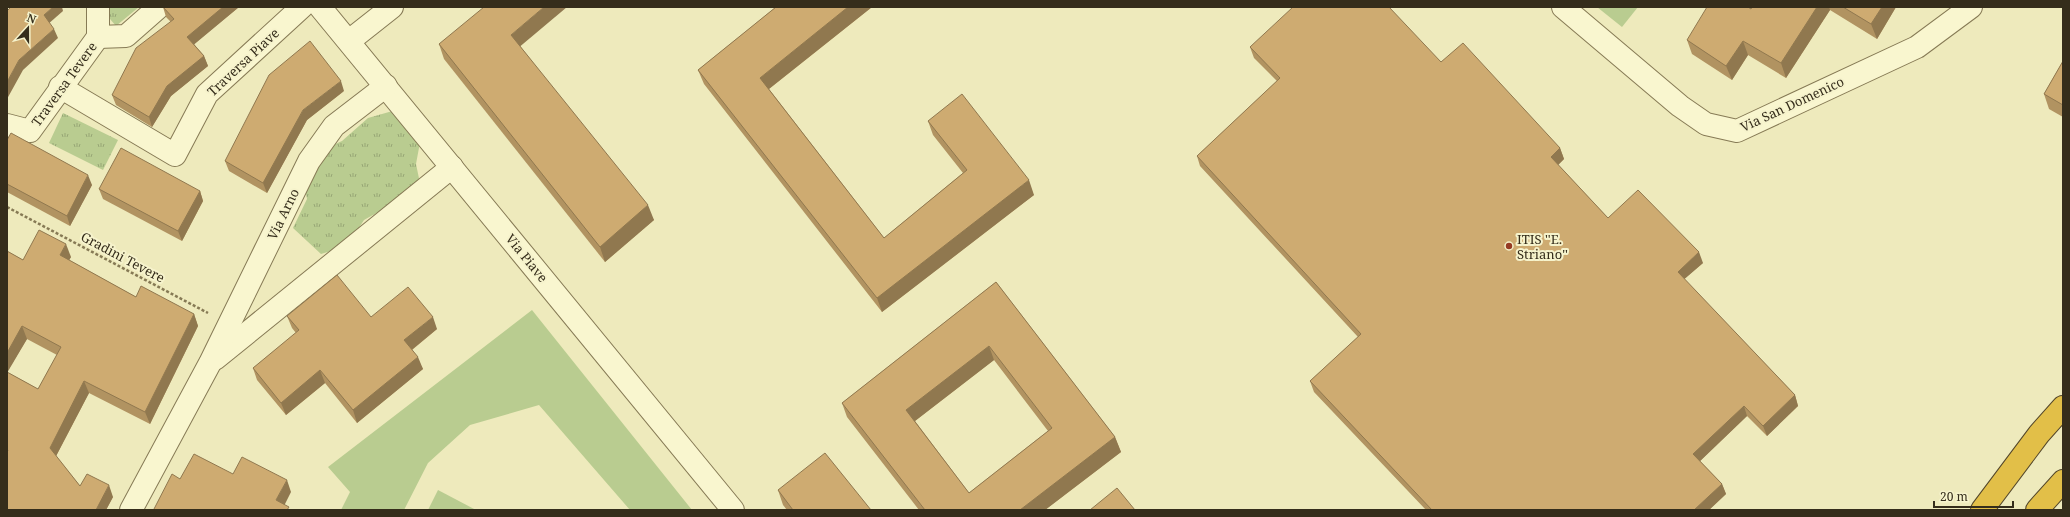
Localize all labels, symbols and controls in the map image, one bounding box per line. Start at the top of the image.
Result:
north arrow [8,8,48,48]
text: N [25,10,39,27]
street label: Traversa Piave [203,24,283,100]
street label: Traversa Tevere [27,38,101,130]
street label: Via San Domenico [1737,72,1847,136]
street label: Via Arno [263,185,303,243]
street label: Gradini Tevere [78,227,168,287]
street label: Via Piave [502,230,552,286]
place label: ITIS ''E. Striano'' [1517,230,1568,263]
marker: ITIS ''E. Striano'' [1504,241,1514,251]
scale bar [1934,483,2013,509]
text: 20 m [1940,488,1968,505]

